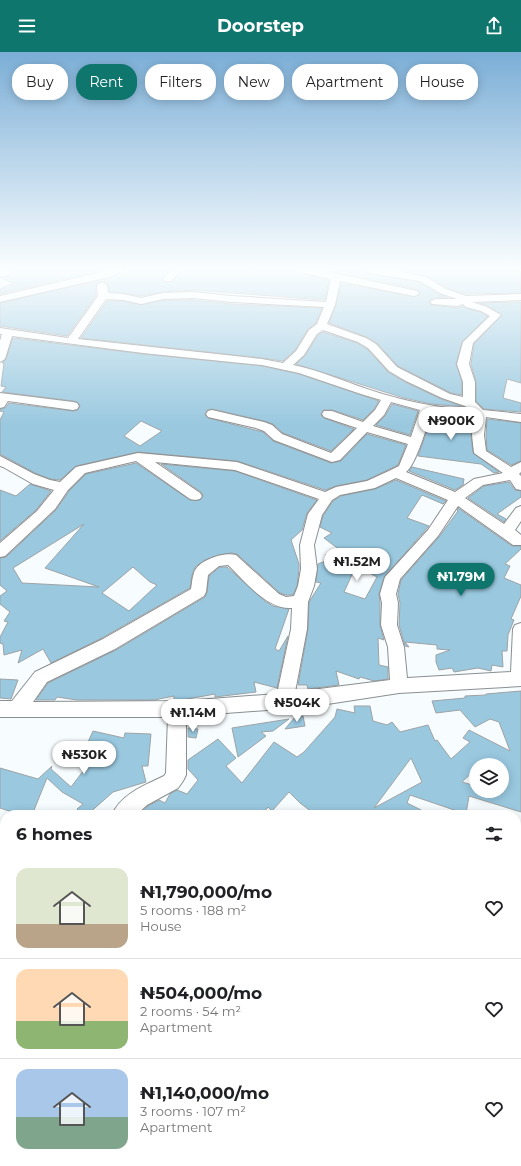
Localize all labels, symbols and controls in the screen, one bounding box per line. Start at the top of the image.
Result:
icon: menu [16,15,38,37]
text: Doorstep [217,15,304,37]
icon: share [483,15,505,37]
chip: Buy [12,64,68,100]
chip: Rent [76,64,137,100]
chip: Filters [145,64,216,100]
chip: New [224,64,284,100]
chip: Apartment [292,64,398,100]
chip: House [406,64,478,100]
pin: ₦900K [423,407,479,441]
text: ₦900K [427,412,475,428]
pin: ₦1.52M [324,548,390,582]
text: ₦1.52M [333,553,381,569]
pin: ₦1.79M [428,563,494,597]
text: ₦1.79M [437,568,485,584]
pin: ₦504K [269,689,325,723]
text: ₦504K [274,694,320,710]
pin: ₦1.14M [160,699,226,733]
text: ₦1.14M [170,704,216,720]
pin: ₦530K [56,741,112,775]
text: ₦530K [61,746,107,762]
map controls [469,758,509,798]
button: layers [469,758,509,798]
icon: filters [483,823,505,845]
text: 6 homes [16,824,92,844]
text: ₦1,790,000/mo [140,882,272,902]
icon: home [48,884,96,932]
icon: heart [483,897,505,919]
text: 5 rooms · 188 m² [140,902,246,918]
text: House [140,918,182,934]
text: ₦504,000/mo [140,983,262,1003]
icon: home [48,985,96,1033]
icon: heart [483,998,505,1020]
text: 2 rooms · 54 m² [140,1003,241,1019]
text: Apartment [140,1019,212,1035]
text: ₦1,140,000/mo [140,1083,269,1103]
icon: home [48,1085,96,1133]
icon: heart [483,1098,505,1120]
text: 3 rooms · 107 m² [140,1103,246,1119]
text: Apartment [140,1119,212,1135]

